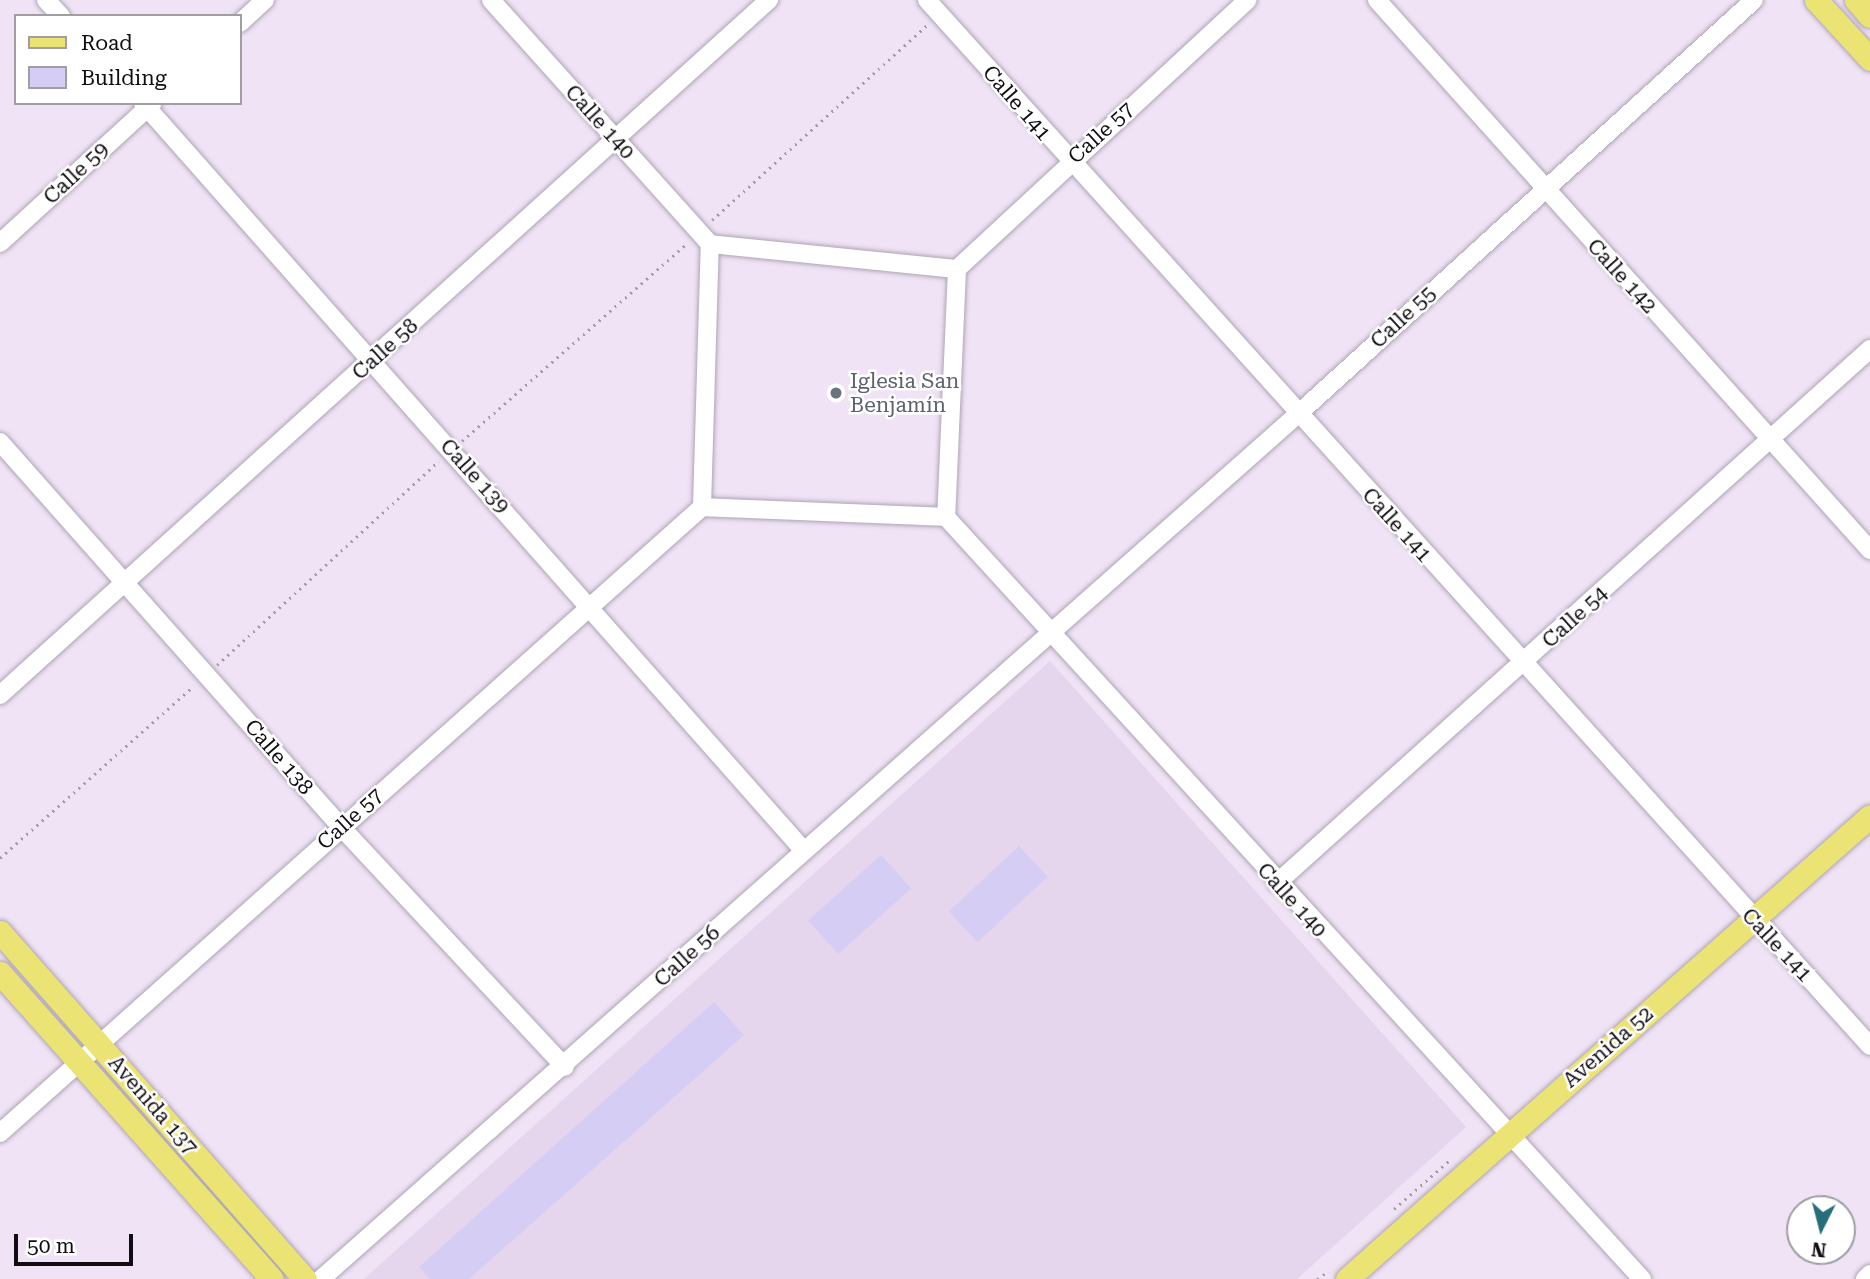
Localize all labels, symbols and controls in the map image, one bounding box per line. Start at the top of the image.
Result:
legend [14,14,242,105]
text: Road [81,31,133,55]
street label: Calle 141 [977,60,1057,146]
text: Building [81,66,167,90]
street label: Calle 140 [560,80,640,164]
street label: Calle 57 [1063,97,1139,169]
street label: Calle 59 [38,137,114,209]
street label: Calle 142 [1582,234,1662,318]
street label: Calle 55 [1365,281,1441,353]
street label: Calle 58 [347,313,423,385]
place label: Iglesia San Benjamín [850,368,959,418]
marker: Iglesia San Benjamín [828,385,844,401]
street label: Calle 139 [435,434,515,518]
street label: Calle 141 [1357,483,1437,567]
street label: Calle 54 [1537,581,1613,653]
street label: Calle 138 [239,714,319,800]
street label: Calle 57 [312,783,388,855]
street label: Calle 140 [1252,858,1332,942]
street label: Calle 141 [1737,903,1817,987]
street label: Calle 56 [649,920,725,992]
street label: Avenida 52 [1558,1001,1658,1093]
street label: Avenida 137 [103,1050,203,1160]
north arrow [1786,1195,1856,1265]
scale bar [18,1220,136,1264]
text: 50 m [27,1234,75,1258]
text: N [1810,1237,1827,1262]

